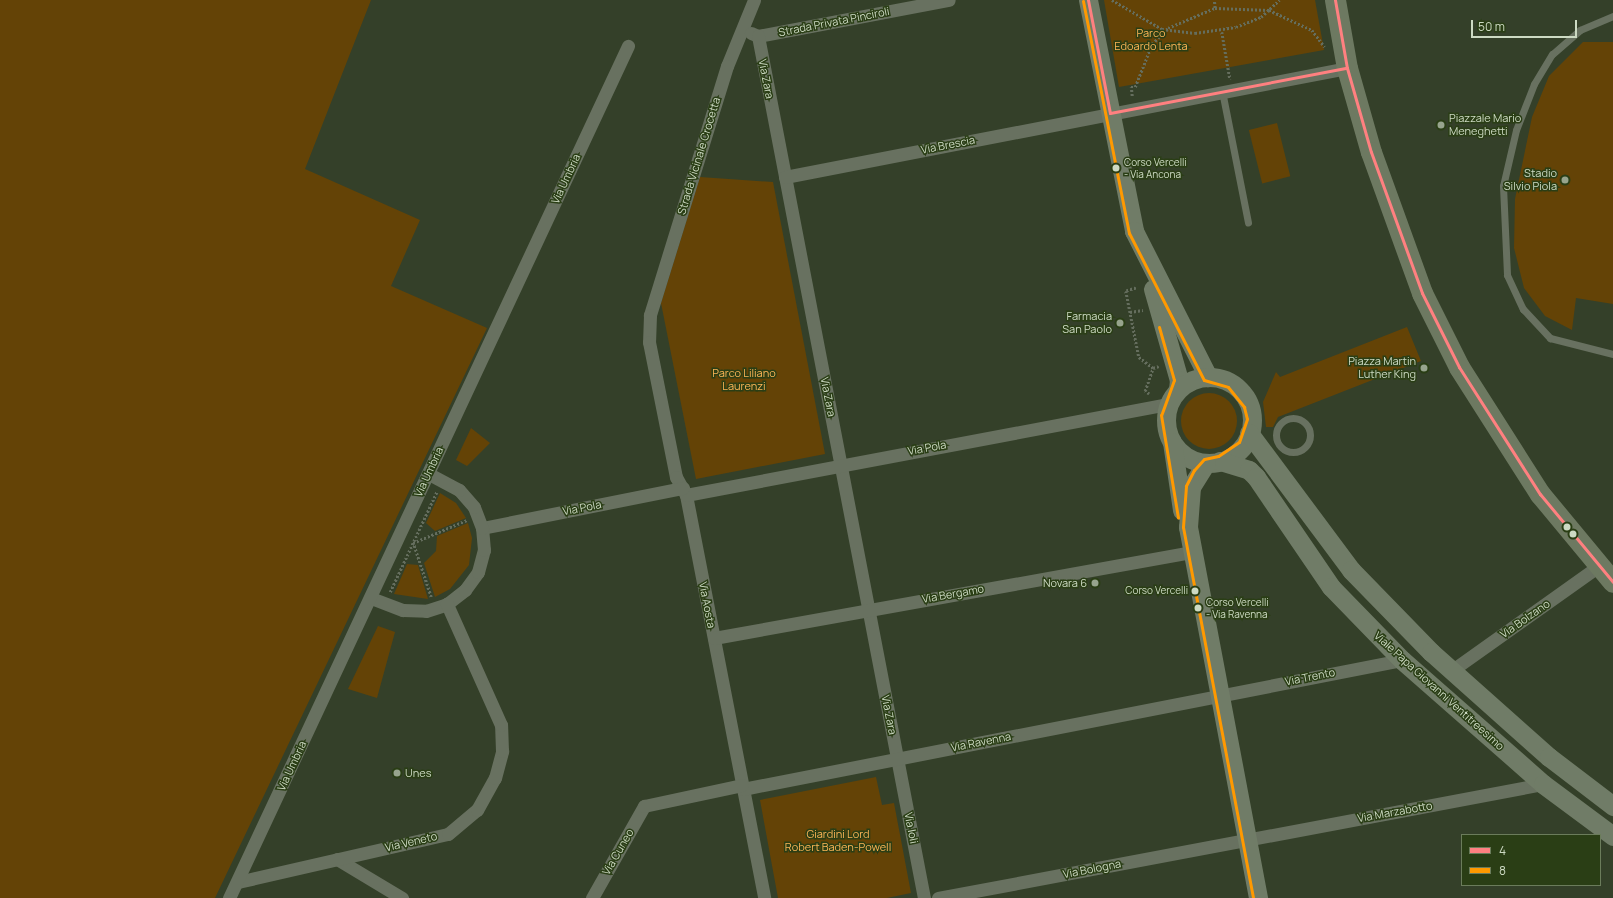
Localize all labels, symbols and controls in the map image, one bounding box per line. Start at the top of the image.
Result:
street label: Strada Privata Pinciroli [777,5,891,39]
scale bar [1473,12,1579,38]
text: 50 m [1478,18,1505,35]
park label: Parco Edoardo Lenta [1114,27,1188,53]
street label: Via Zara [756,58,776,100]
street label: Strada Vicinale Crocetta [675,96,723,216]
place label: Piazzale Mario Meneghetti [1449,112,1521,138]
marker: Piazzale Mario Meneghetti [1436,120,1446,130]
street label: Via Brescia [920,133,976,157]
street label: Via Umbria [549,152,583,206]
place label: Corso Vercelli - Via Ancona [1124,156,1187,180]
marker: Corso Vercelli - Via Ancona [1111,163,1121,173]
place label: Stadio Silvio Piola [1504,167,1557,193]
marker: Stadio Silvio Piola [1560,175,1570,185]
place label: Farmacia San Paolo [1062,310,1112,336]
marker: Farmacia San Paolo [1115,318,1125,328]
place label: Piazza Martin Luther King [1348,355,1416,381]
marker: Piazza Martin Luther King [1419,363,1429,373]
park label: Parco Liliano Laurenzi [712,367,776,393]
street label: Via Zara [818,376,838,418]
street label: Via Pola [907,438,947,458]
street label: Via Umbria [412,445,446,499]
street label: Via Pola [562,498,602,518]
unlabelled marker [1562,522,1572,532]
unlabelled marker [1568,529,1578,539]
place label: Novara 6 [1043,576,1087,590]
marker: Novara 6 [1090,578,1100,588]
street label: Via Aosta [696,581,718,629]
street label: Via Bergamo [921,582,985,606]
place label: Corso Vercelli [1125,585,1188,597]
marker: Corso Vercelli [1190,586,1200,596]
place label: Corso Vercelli - Via Ravenna [1206,596,1269,620]
street label: Via Bolzano [1498,597,1552,641]
marker: Corso Vercelli - Via Ravenna [1193,603,1203,613]
street label: Viale Papa Giovanni Ventitreesimo [1371,629,1507,753]
street label: Via Trento [1284,666,1336,688]
street label: Via Zara [879,694,899,736]
street label: Via Ravenna [950,730,1012,754]
street label: Via Umbria [275,739,309,793]
place label: Unes [405,766,431,780]
marker: Unes [392,768,402,778]
street label: Via Marzabotto [1356,799,1434,825]
street label: Via Ioli [902,811,920,845]
street label: Via Cuneo [600,827,636,877]
park label: Giardini Lord Robert Baden-Powell [785,828,891,854]
street label: Via Veneto [384,830,438,854]
legend [1461,834,1601,886]
text: 4 [1499,842,1506,859]
street label: Via Bologna [1062,857,1122,881]
text: 8 [1499,862,1506,879]

